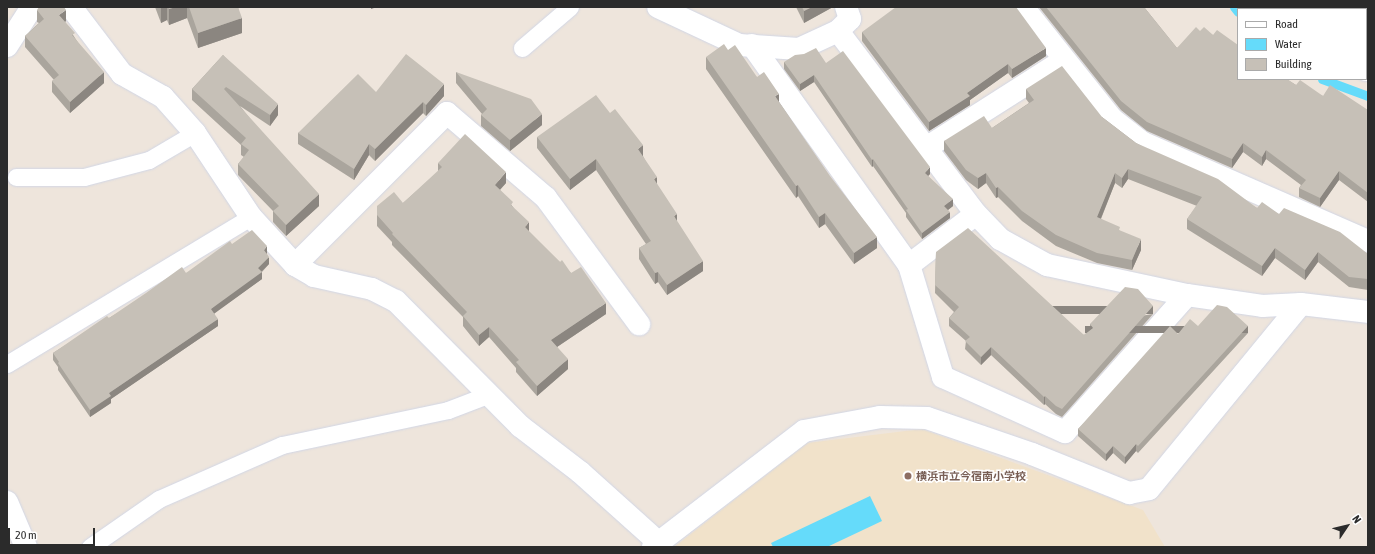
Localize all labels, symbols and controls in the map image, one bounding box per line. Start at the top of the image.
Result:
legend [1237,8,1367,80]
text: Road [1275,17,1298,31]
text: Water [1275,37,1301,51]
text: Building [1275,57,1312,71]
place label: 横浜市立今宿南小学校 [916,469,1026,483]
marker: 横浜市立今宿南小学校 [903,471,913,481]
north arrow [1327,506,1367,546]
text: N [1350,513,1364,525]
scale bar [10,520,97,546]
text: 20 m [15,528,37,542]

